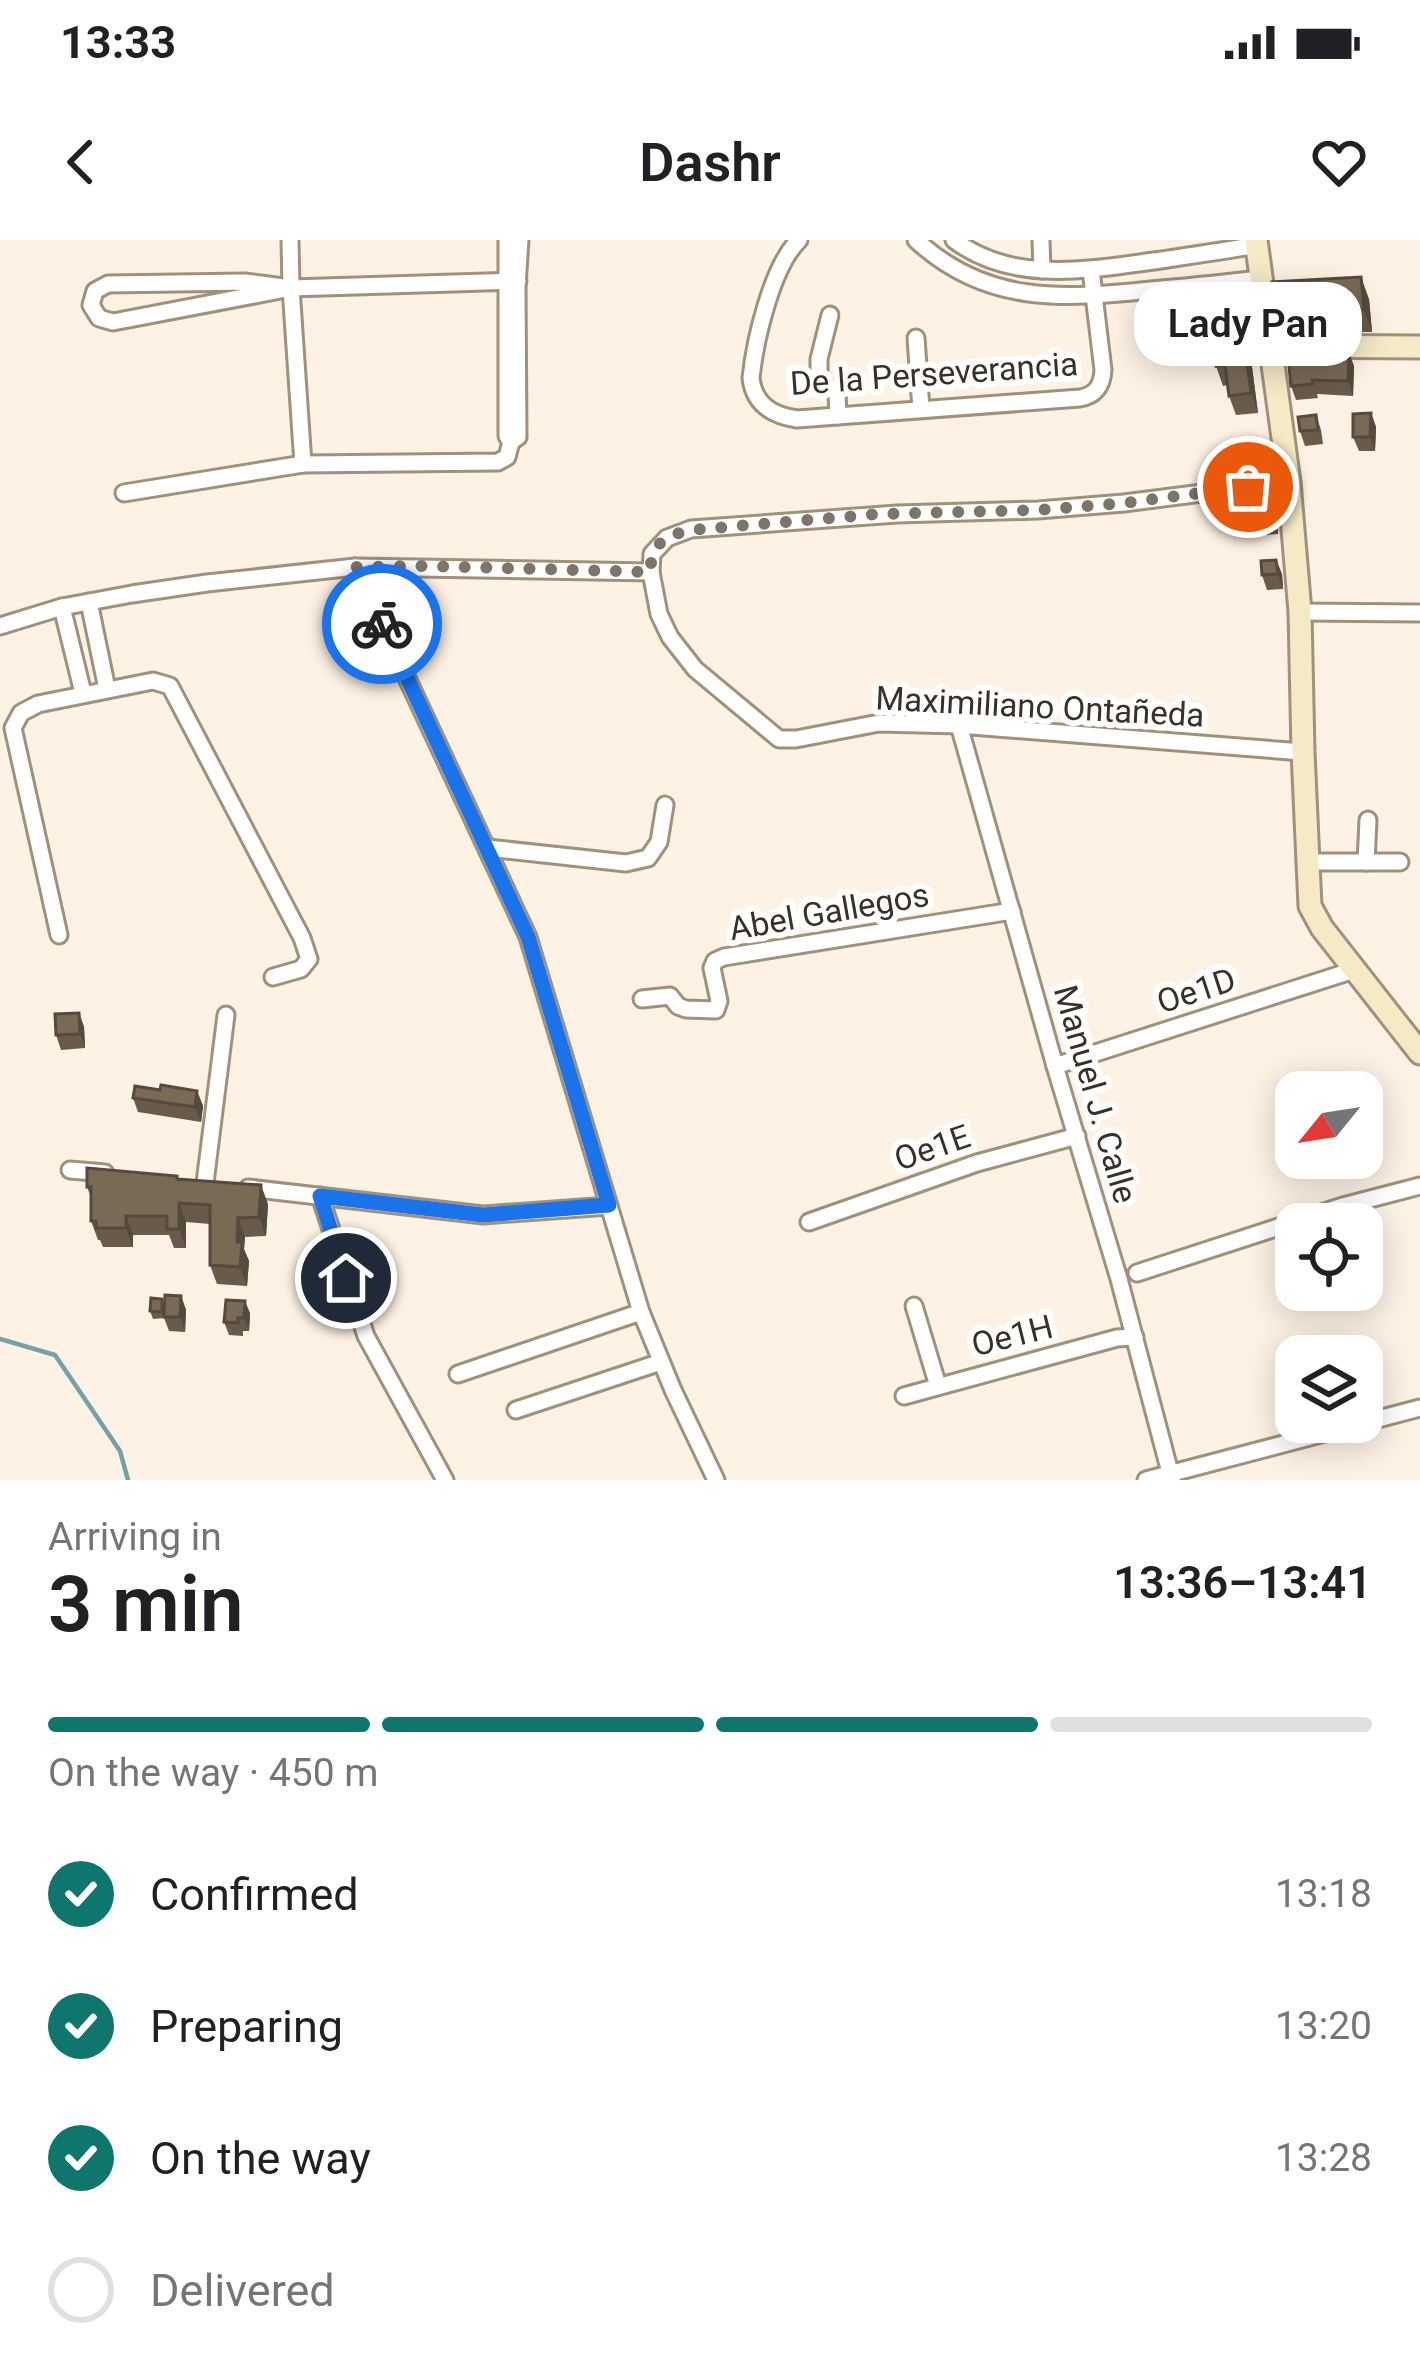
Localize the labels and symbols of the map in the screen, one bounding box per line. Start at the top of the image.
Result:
callout: Lady Pan [1134,283,1362,367]
street label: De la Perseverancia [789,344,1079,403]
pin [1197,436,1299,538]
courier [322,564,442,684]
street label: Maximiliano Ontañeda [875,678,1205,735]
street label: Abel Gallegos [726,875,932,948]
street label: Oe1D [1152,960,1240,1021]
street label: Manuel J. Calle [1046,981,1145,1208]
north arrow [1275,1071,1383,1179]
street label: Oe1E [889,1116,975,1179]
pin [295,1227,397,1329]
street label: Oe1H [967,1307,1057,1364]

